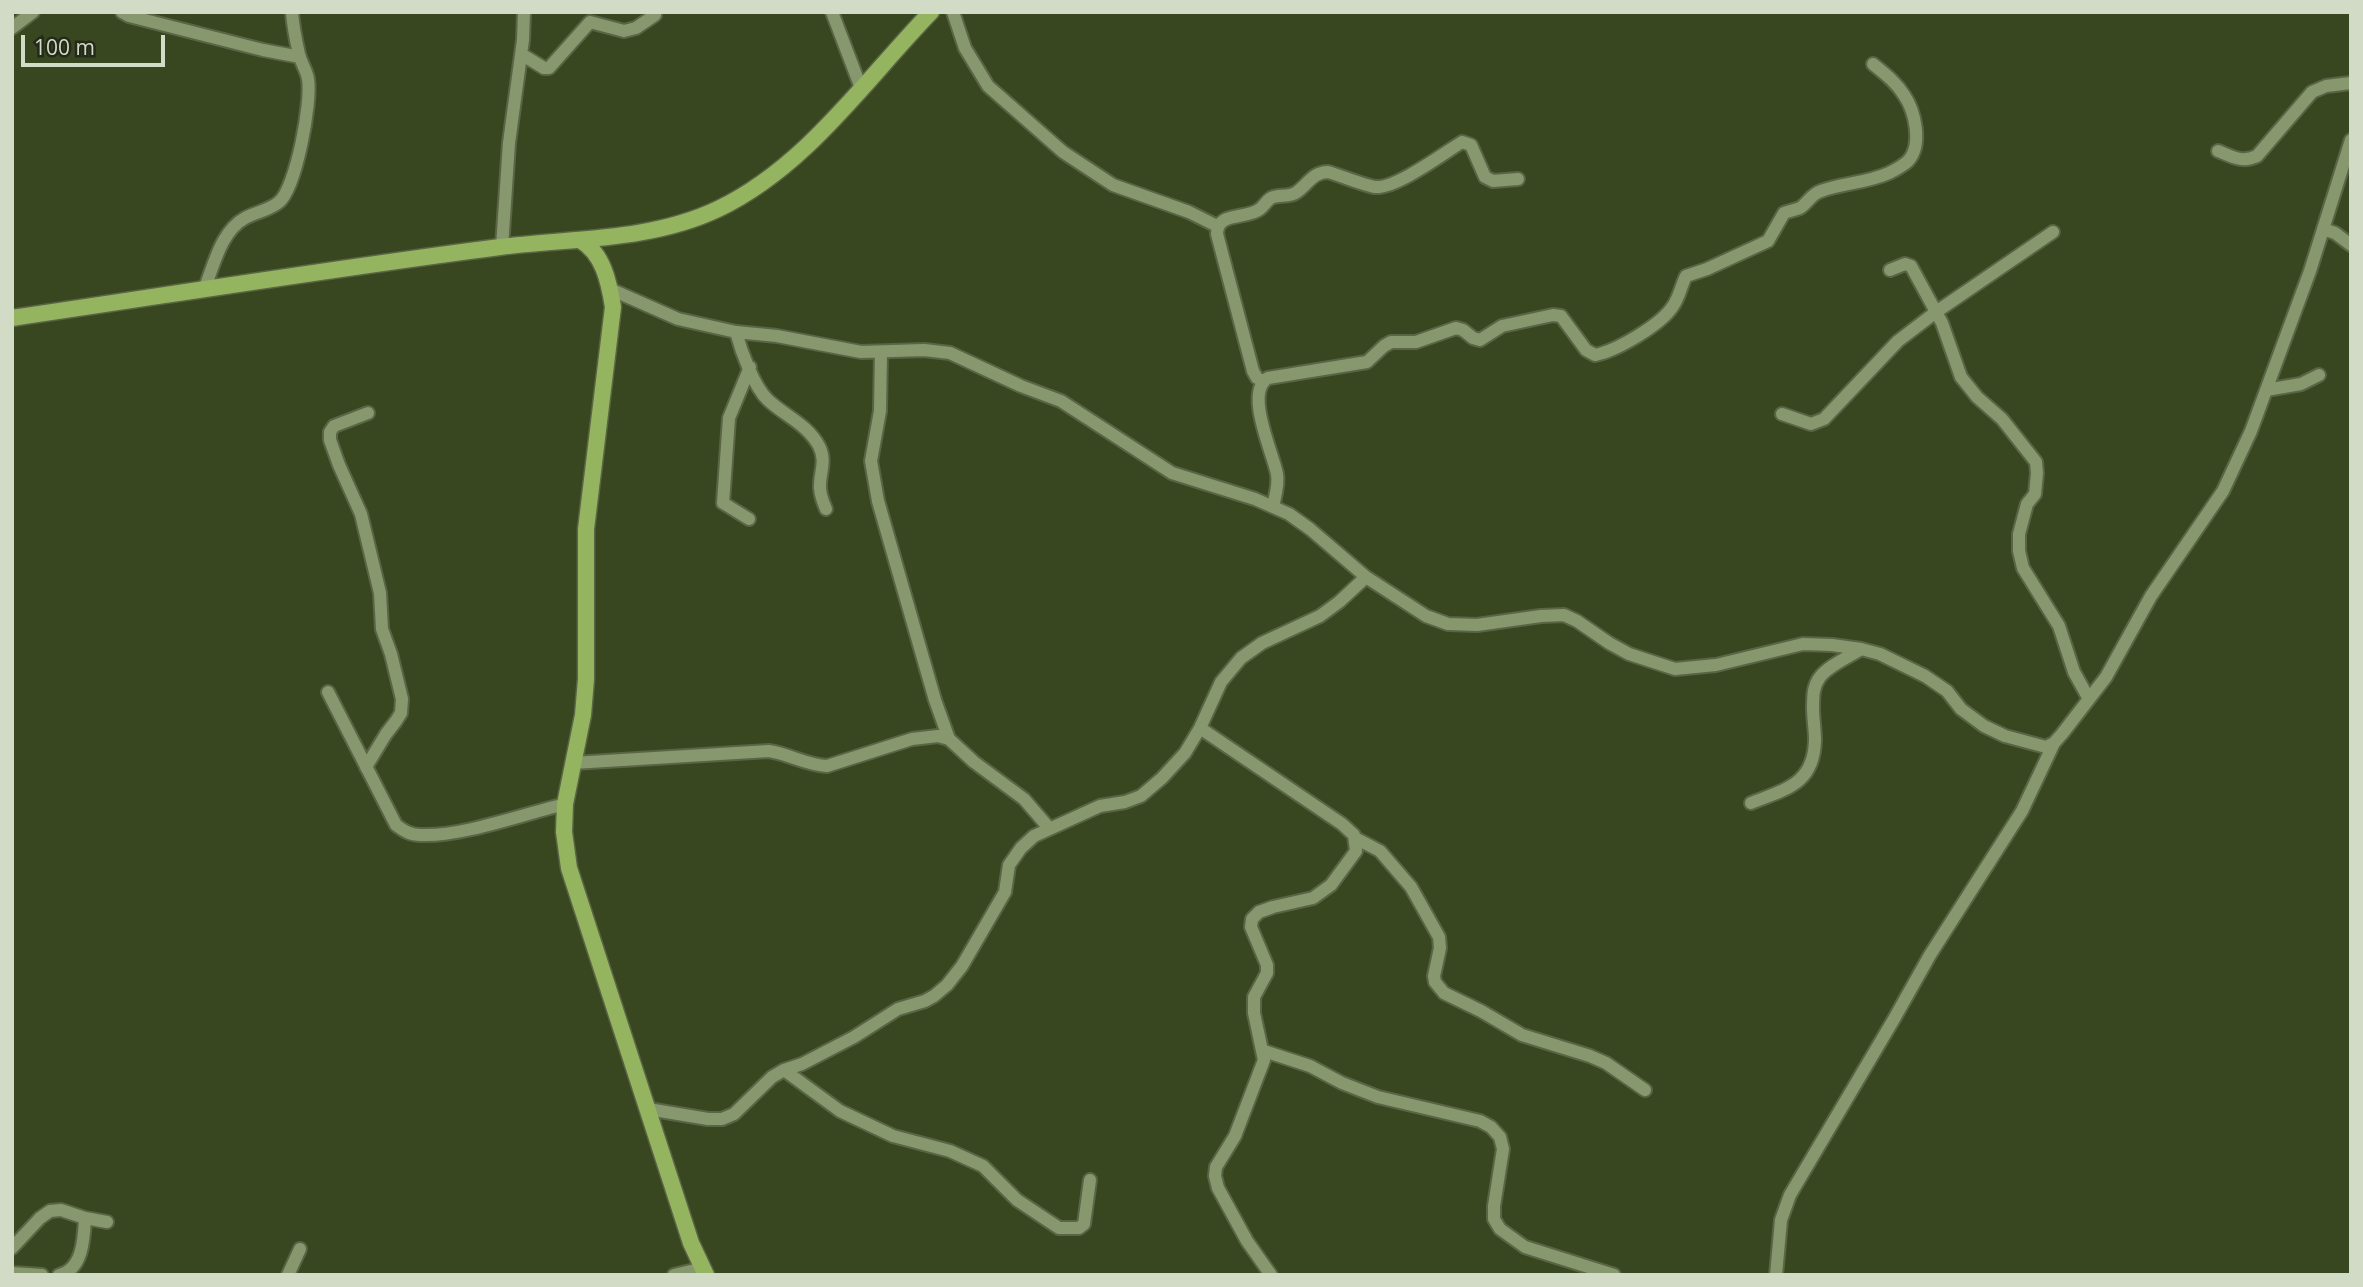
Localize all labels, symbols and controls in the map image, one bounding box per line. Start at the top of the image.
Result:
scale bar [24,21,168,65]
text: 100 m [34,33,95,61]

